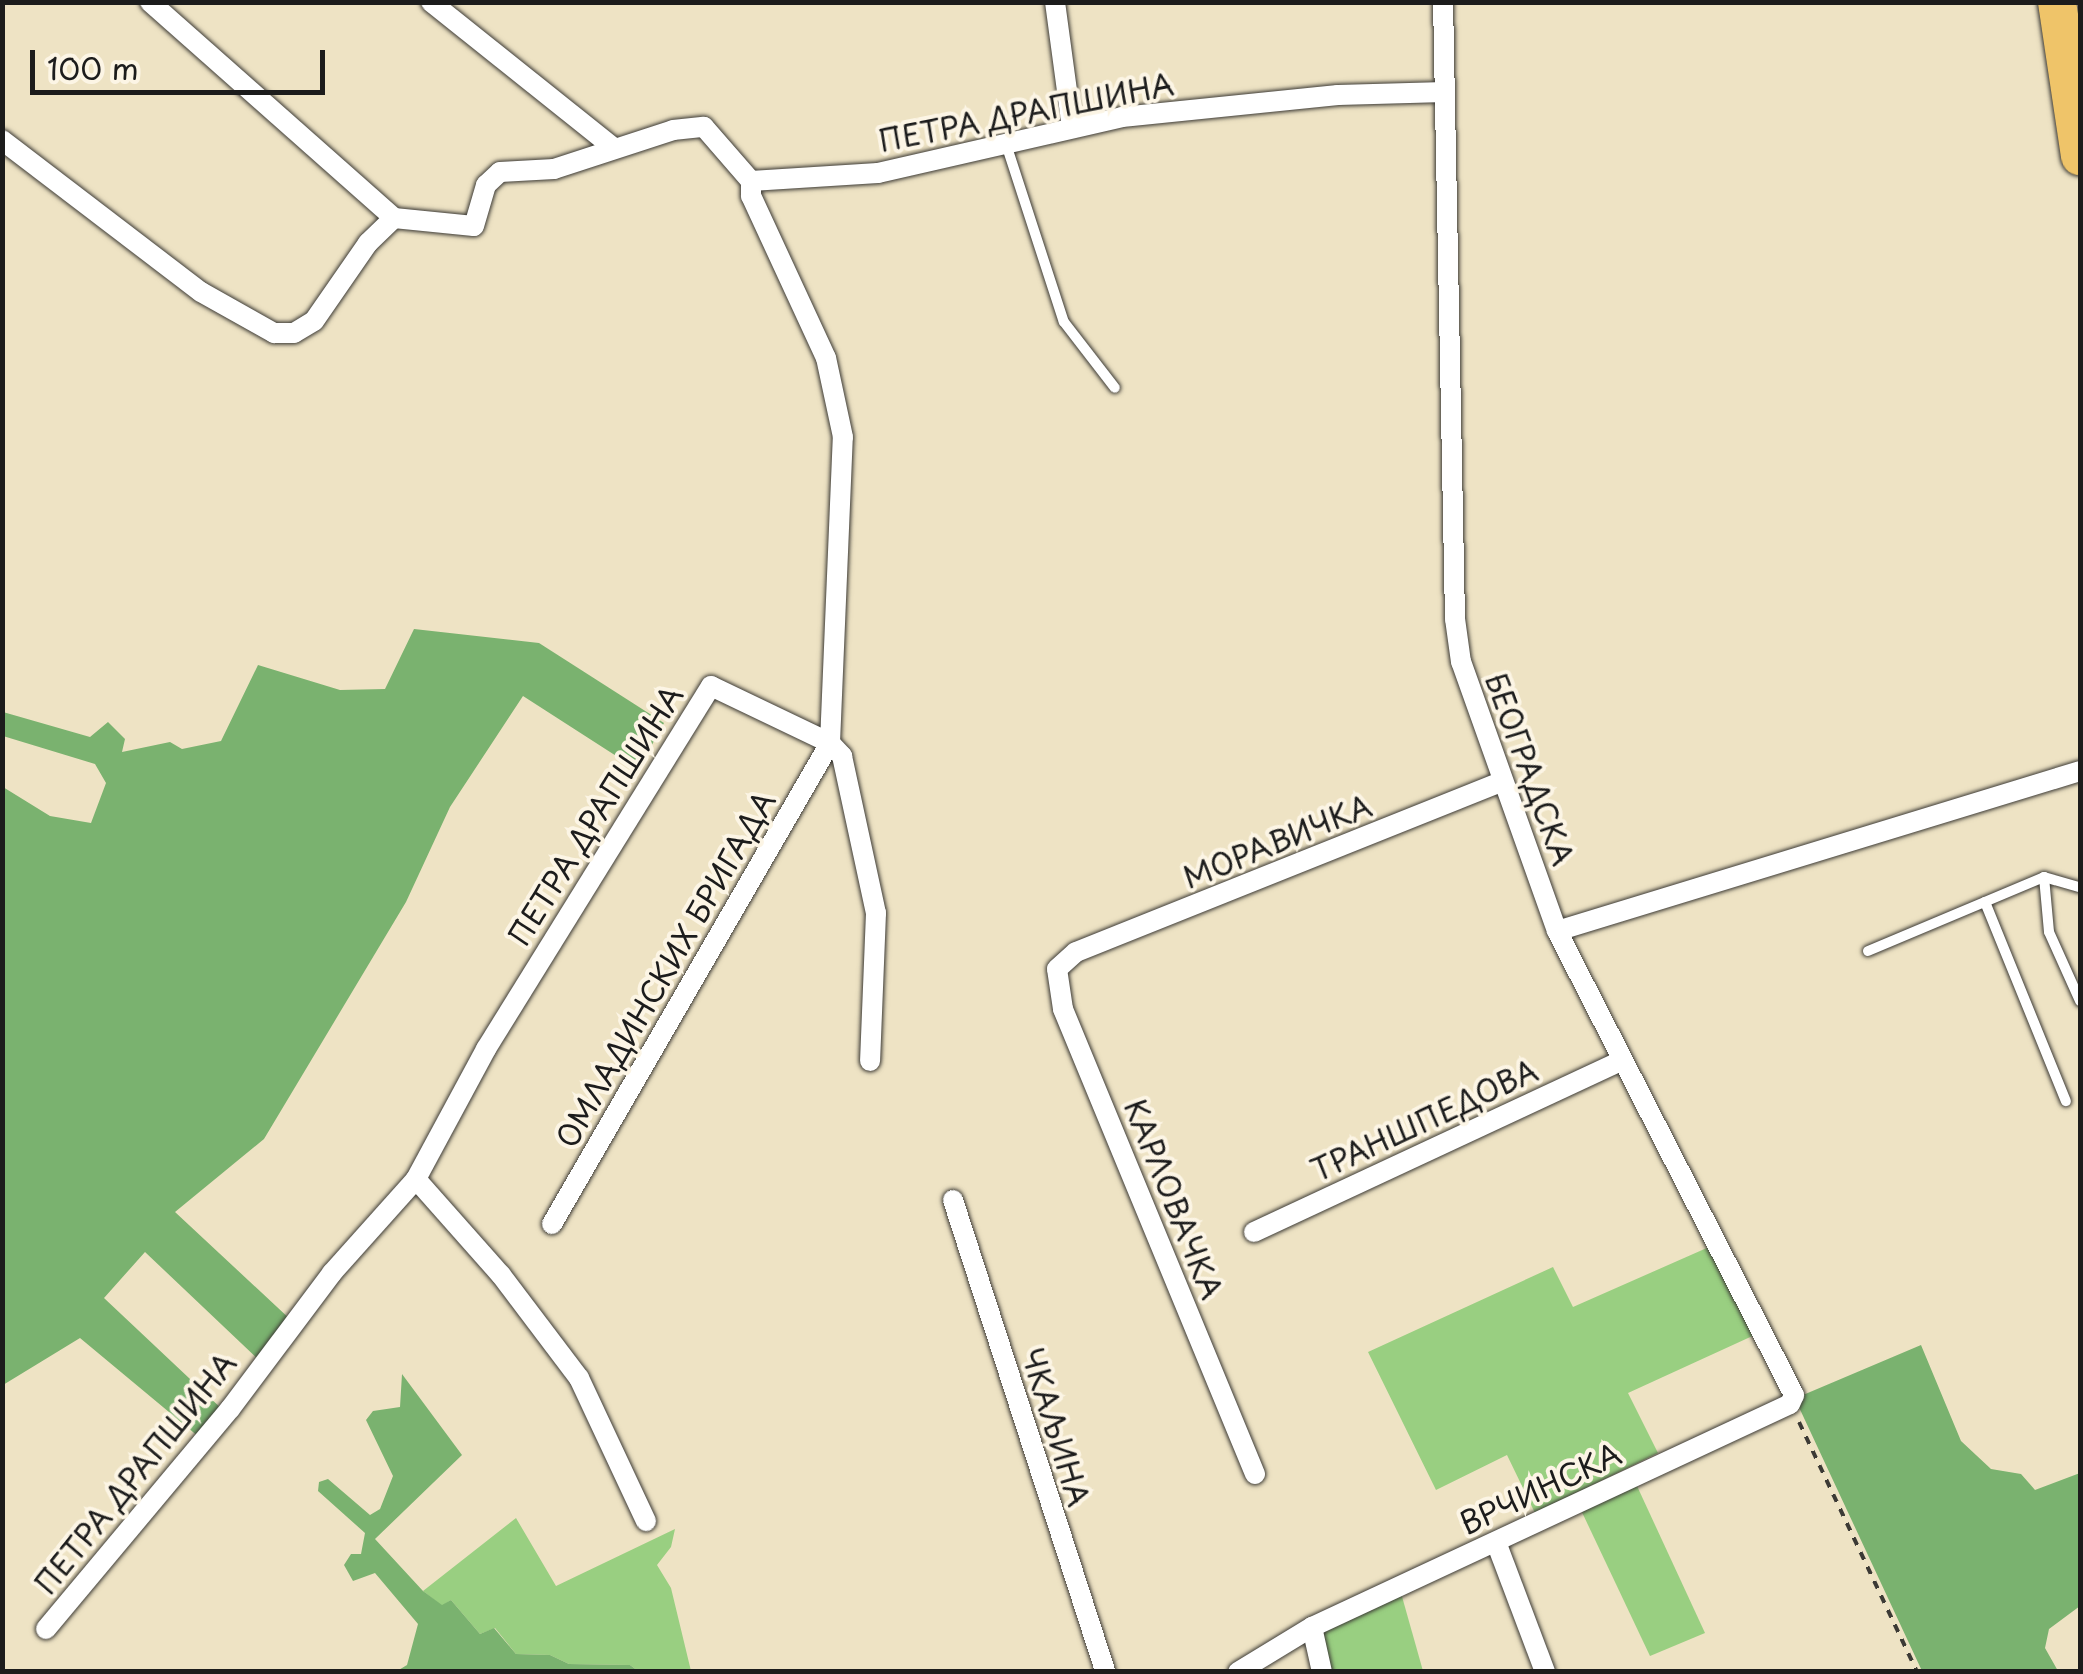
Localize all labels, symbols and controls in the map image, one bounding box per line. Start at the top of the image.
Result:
scale bar [35,30,330,92]
text: 100 m [47,45,139,90]
street label: ПЕТРА ДРАПШИНА [875,66,1177,158]
street label: БЕОГРАДСКА [1479,668,1581,870]
street label: ПЕТРА ДРАПШИНА [500,678,690,952]
street label: ОМЛАДИНСКИХ БРИГАДА [548,785,782,1153]
street label: МОРАВИЧКА [1177,787,1377,895]
street label: ТРАНШПЕДОВА [1305,1052,1543,1188]
street label: КАРЛОВАЧКА [1118,1094,1230,1304]
street label: ЧКАЉИНА [1015,1343,1097,1511]
street label: ПЕТРА ДРАПШИНА [26,1345,244,1601]
street label: ВРЧИНСКА [1454,1435,1626,1541]

